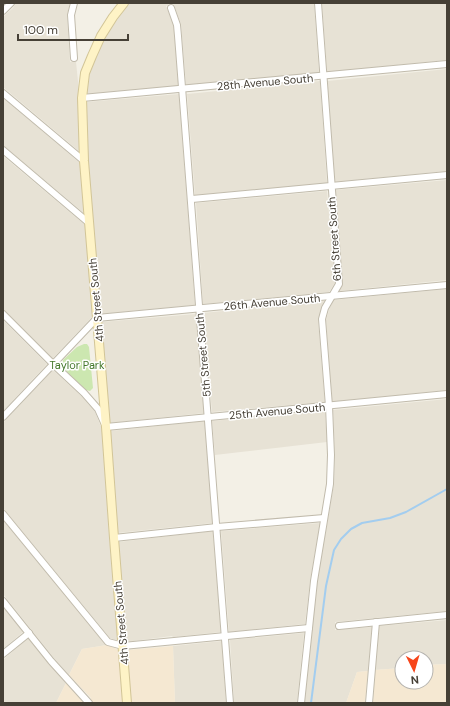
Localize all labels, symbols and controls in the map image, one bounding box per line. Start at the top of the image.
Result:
scale bar [18,16,128,42]
text: 100 m [24,22,58,38]
street label: 28th Avenue South [216,71,314,93]
street label: 6th Street South [324,196,344,282]
street label: 4th Street South [85,257,107,343]
street label: 26th Avenue South [223,291,321,313]
street label: 5th Street South [192,312,214,398]
park label: Taylor Park [50,358,105,372]
street label: 25th Avenue South [228,400,326,422]
street label: 4th Street South [110,580,132,666]
north arrow [394,650,434,690]
text: N [410,673,419,687]

